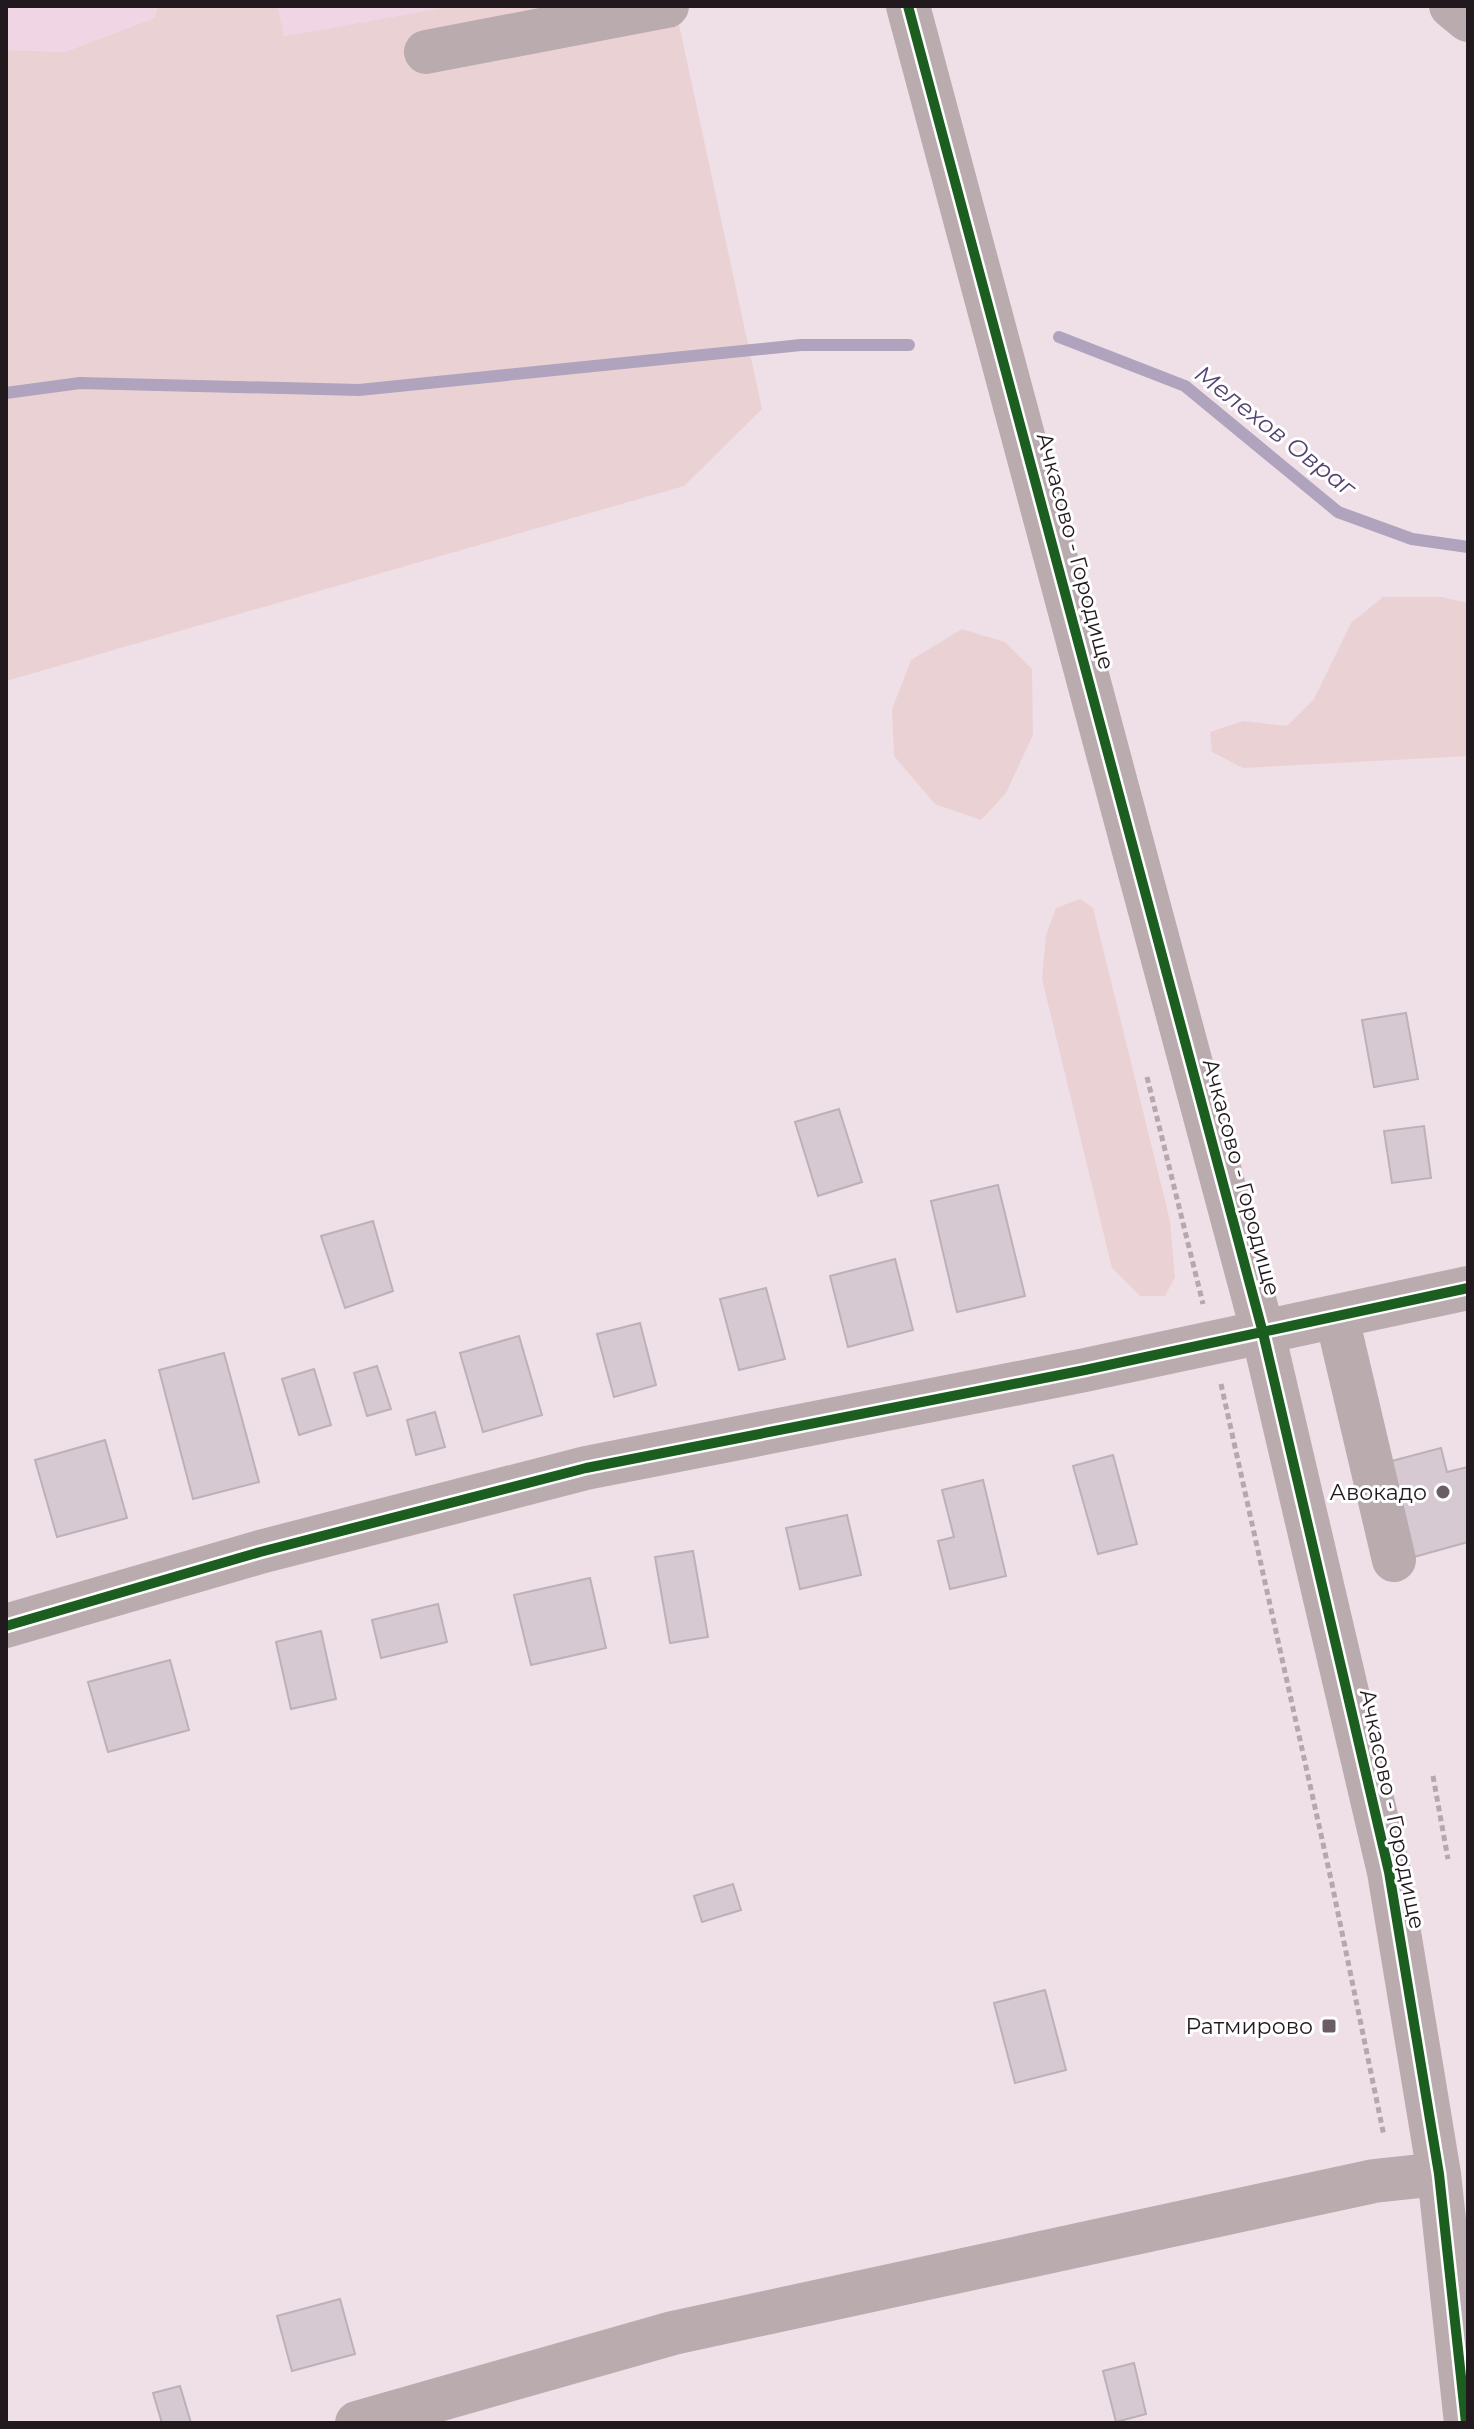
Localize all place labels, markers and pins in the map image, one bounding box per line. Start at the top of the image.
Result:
place label: Авокадо [1330,1479,1427,1506]
marker: Авокадо [1434,1483,1452,1501]
place label: Ратмирово [1186,2013,1313,2040]
marker: Ратмирово [1320,2017,1338,2035]

